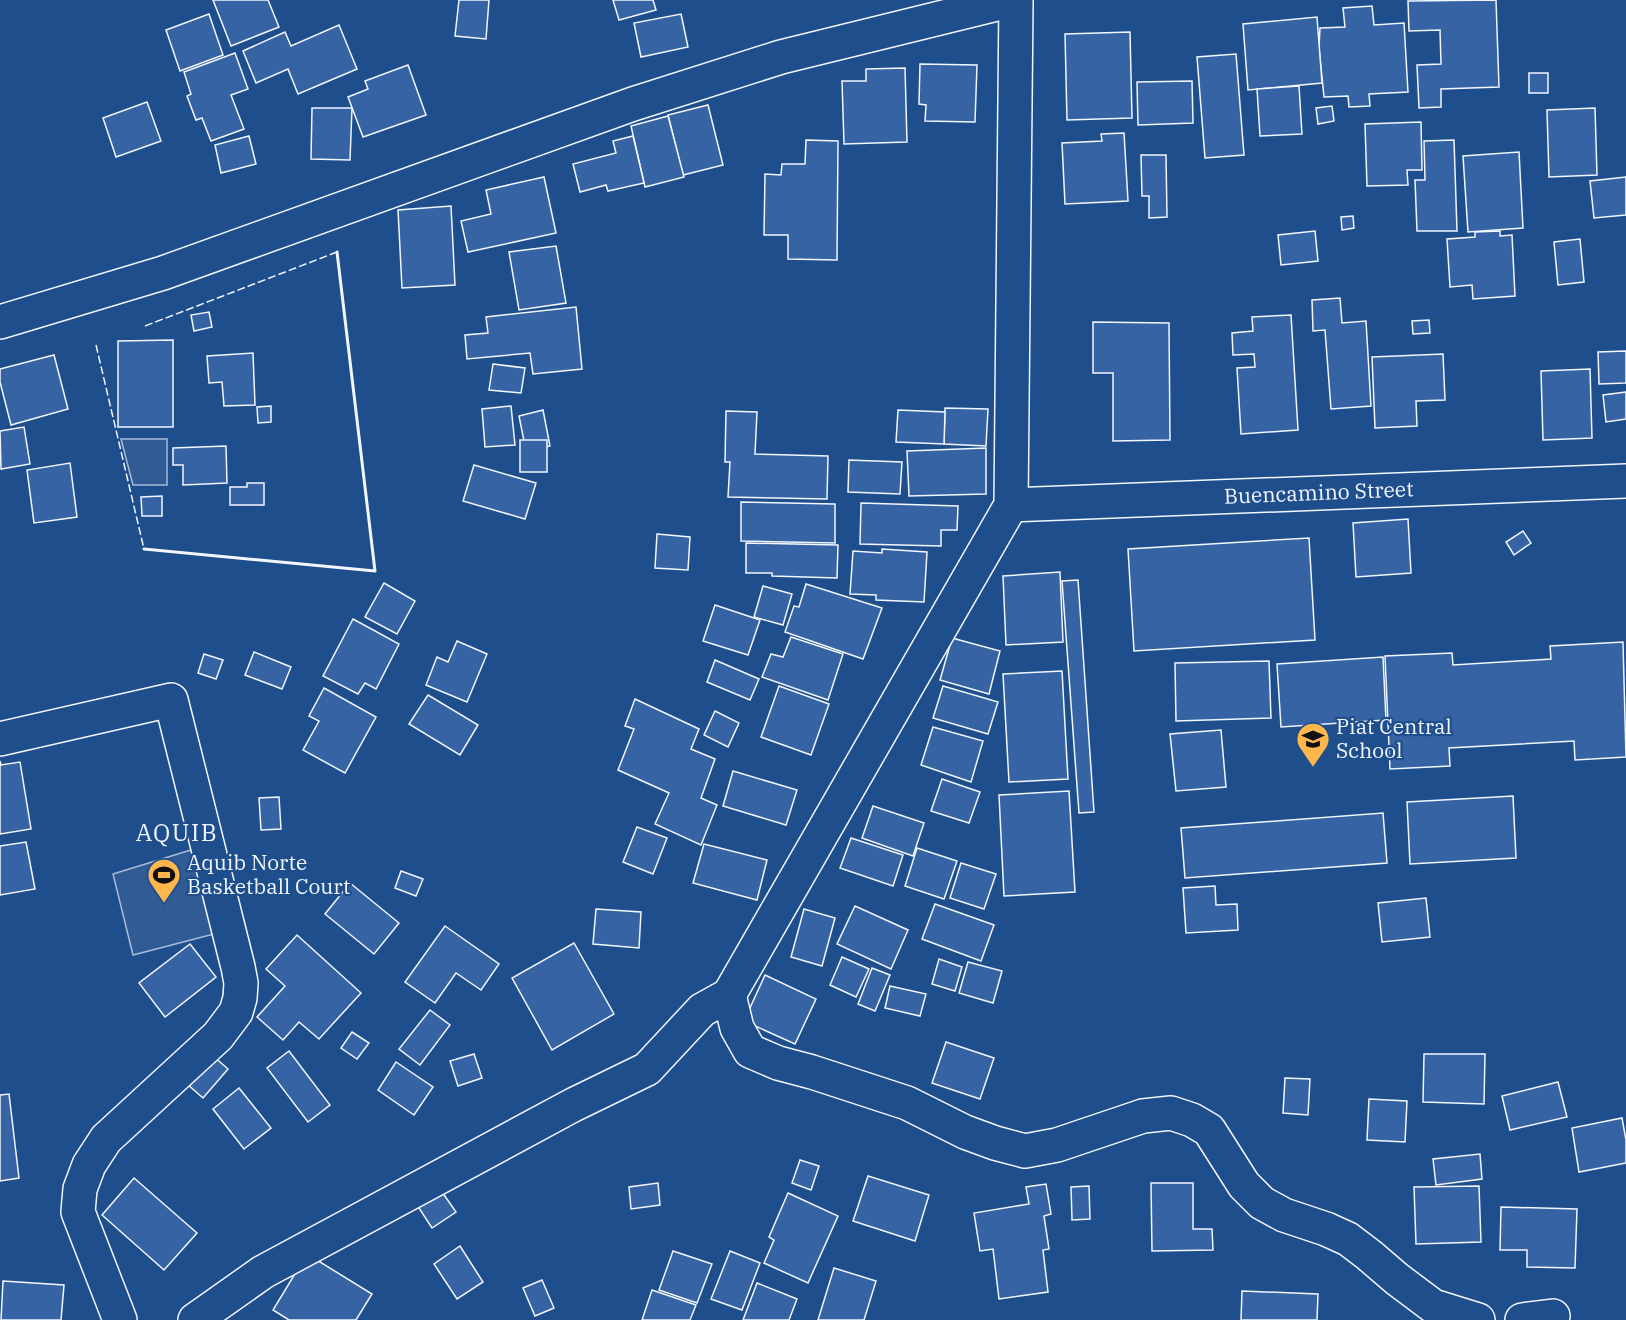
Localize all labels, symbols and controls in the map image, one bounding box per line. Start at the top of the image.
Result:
street label: Buencamino Street [1223,474,1414,510]
place label: Piat Central School [1336,712,1452,764]
school or university icon: Piat Central School [1295,721,1331,768]
district label: AQUIB [136,816,218,848]
place label: Aquib Norte Basketball Court [187,848,350,900]
sports icon: Aquib Norte Basketball Court [146,857,182,904]

